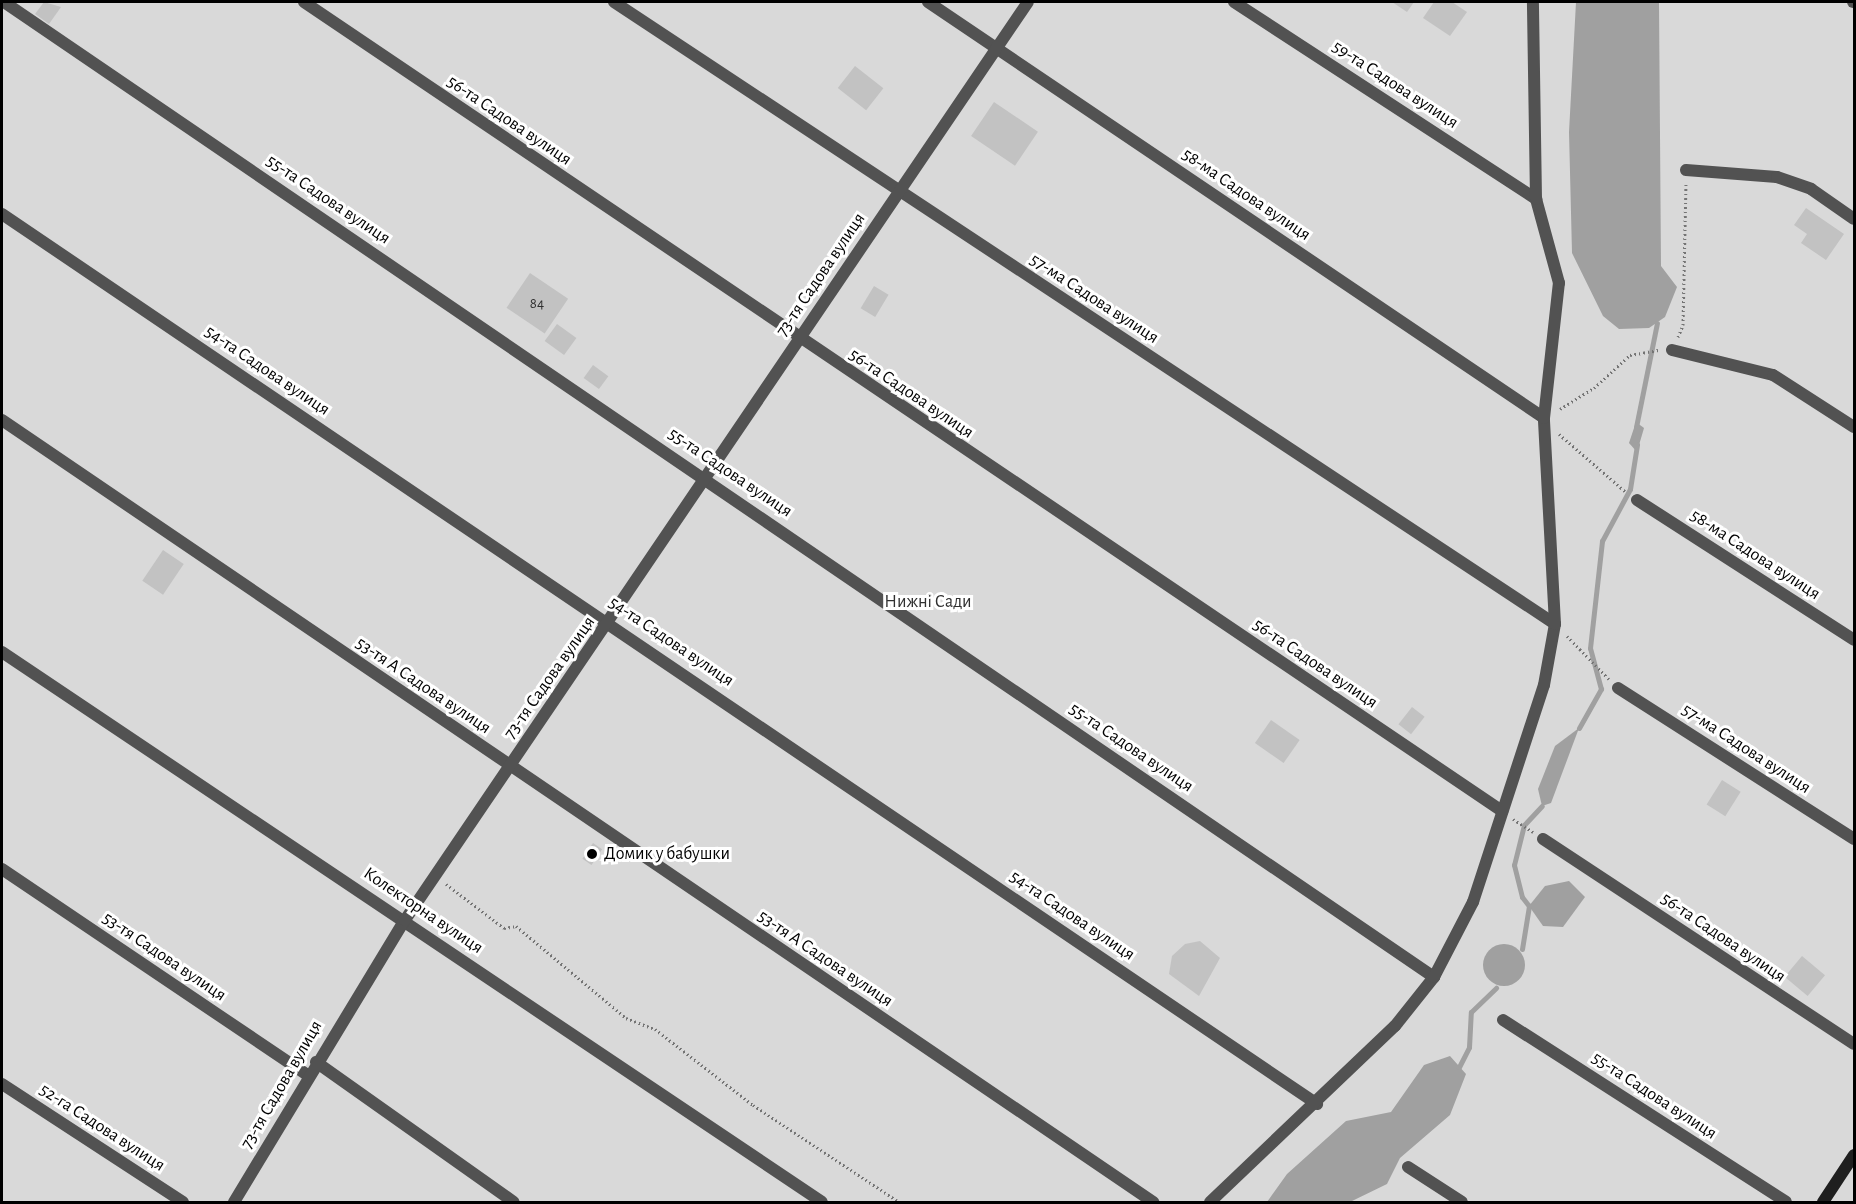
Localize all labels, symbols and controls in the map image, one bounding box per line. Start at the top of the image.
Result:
street label: 59-та Садова вулиця [1328,36,1462,134]
street label: 56-та Садова вулиця [443,71,575,171]
street label: 58-ма Садова вулиця [1178,144,1314,246]
street label: 55-та Садова вулиця [262,151,394,249]
street label: 73-тя Садова вулиця [772,209,870,341]
street label: 57-ма Садова вулиця [1025,249,1163,349]
house number: 84 [530,295,544,313]
street label: 54-та Садова вулиця [200,321,334,421]
street label: 56-та Садова вулиця [845,344,977,444]
street label: 55-та Садова вулиця [664,424,796,522]
street label: 58-ма Садова вулиця [1686,505,1824,605]
park label: Нижні Сади [884,591,972,613]
street label: 54-та Садова вулиця [604,592,738,692]
street label: 73-тя Садова вулиця [500,613,600,743]
street label: 56-та Садова вулиця [1249,614,1381,714]
street label: 53-тя А Садова вулиця [351,633,495,739]
street label: 55-та Садова вулиця [1065,699,1197,797]
street label: 57-ма Садова вулиця [1677,699,1815,799]
place label: Домик у бабушки [604,843,730,865]
marker: Домик у бабушки [585,847,599,861]
street label: Колекторна вулиця [359,863,487,959]
street label: 54-та Садова вулиця [1005,866,1139,966]
street label: 56-та Садова вулиця [1657,888,1789,988]
street label: 53-тя А Садова вулиця [753,906,897,1012]
street label: 53-тя Садова вулиця [98,908,230,1006]
street label: 73-тя Садова вулиця [236,1017,328,1153]
street label: 55-та Садова вулиця [1587,1047,1721,1145]
street label: 52-га Садова вулиця [35,1079,169,1177]

